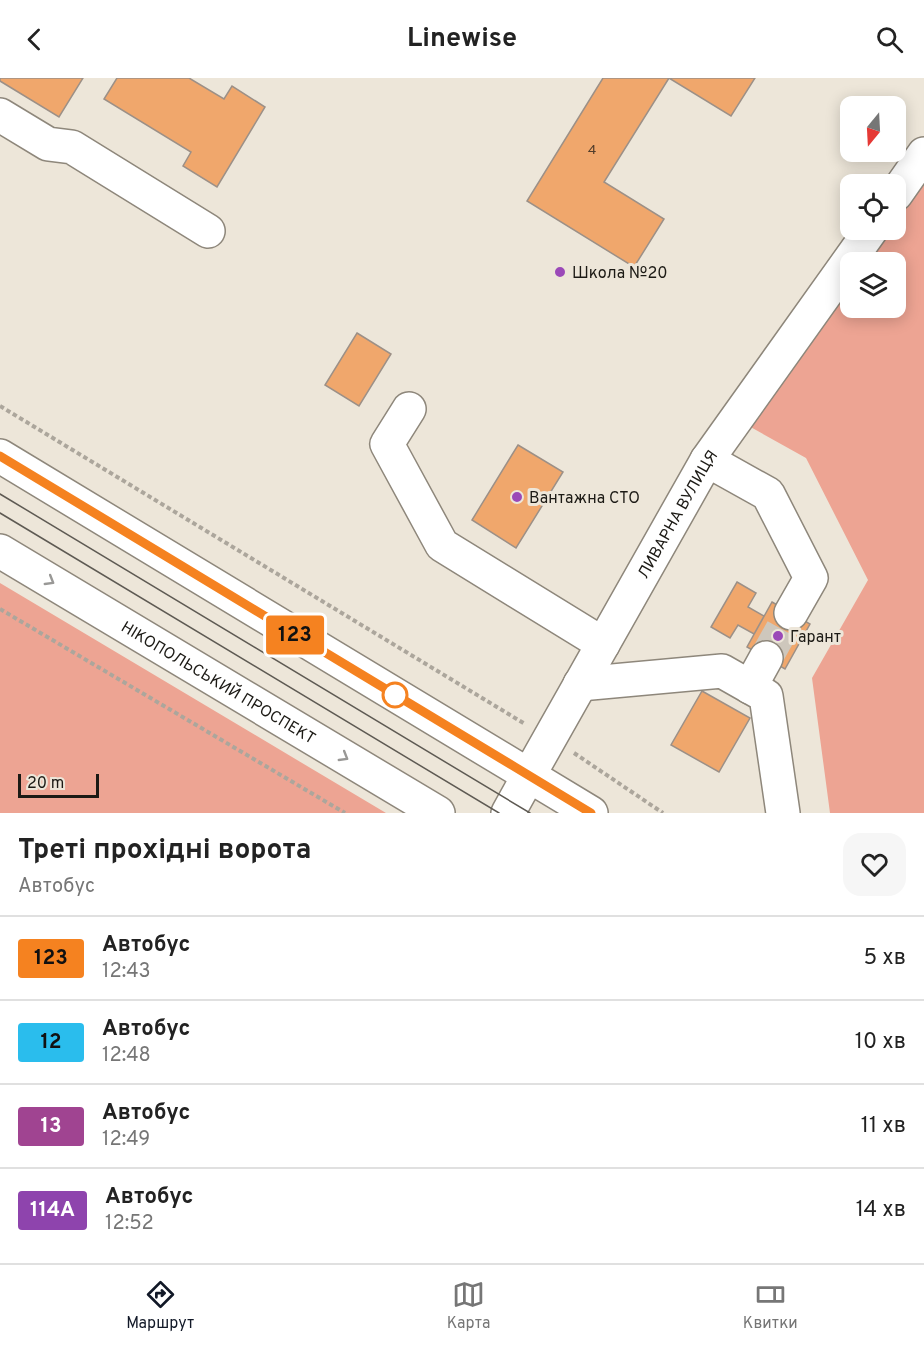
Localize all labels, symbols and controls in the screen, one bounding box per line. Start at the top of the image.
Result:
text: Linewise [407,22,517,56]
icon: back [18,23,51,56]
icon: search [873,23,906,56]
north arrow [840,96,906,162]
map controls [840,96,906,318]
house number: 4 [588,142,596,159]
button: locate [840,174,906,240]
button: layers [840,252,906,318]
place label: Школа №20 [572,264,667,284]
marker: Школа №20 [553,265,567,279]
street label: ЛИВАРНА ВУЛИЦЯ [634,447,723,583]
place label: Вантажна СТО [529,489,640,509]
marker: Вантажна СТО [510,490,524,504]
one-way arrow [44,574,54,586]
line badge: 123 [260,616,330,654]
street label: НІКОПОЛЬСЬКИЙ ПРОСПЕКТ [117,618,319,750]
text: 123 [278,622,312,649]
place label: Гарант [790,628,841,648]
marker: Гарант [771,629,785,643]
unlabelled marker [382,682,408,708]
one-way arrow [338,749,348,761]
scale bar [18,771,99,798]
text: 20 m [27,774,64,794]
text: Треті прохідні ворота [18,833,311,869]
button: heart [843,833,906,896]
text: Автобус [18,874,95,900]
text: Автобус [102,932,190,959]
text: 123 [34,945,68,972]
text: 5 хв [863,945,906,972]
text: 12:43 [102,959,151,985]
text: Автобус [102,1016,190,1043]
text: 12 [40,1029,62,1056]
text: 10 хв [855,1029,906,1056]
text: 12:48 [102,1043,151,1069]
text: Автобус [102,1100,190,1127]
text: 13 [41,1113,62,1140]
text: 11 хв [861,1113,906,1140]
text: 12:49 [102,1127,150,1153]
text: Автобус [105,1184,193,1211]
text: 114А [30,1197,75,1224]
text: 14 хв [856,1197,906,1224]
text: 12:52 [105,1211,154,1237]
tab: Маршрут [126,1278,194,1334]
tab: Карта [447,1278,490,1334]
tab: Квитки [743,1278,798,1334]

